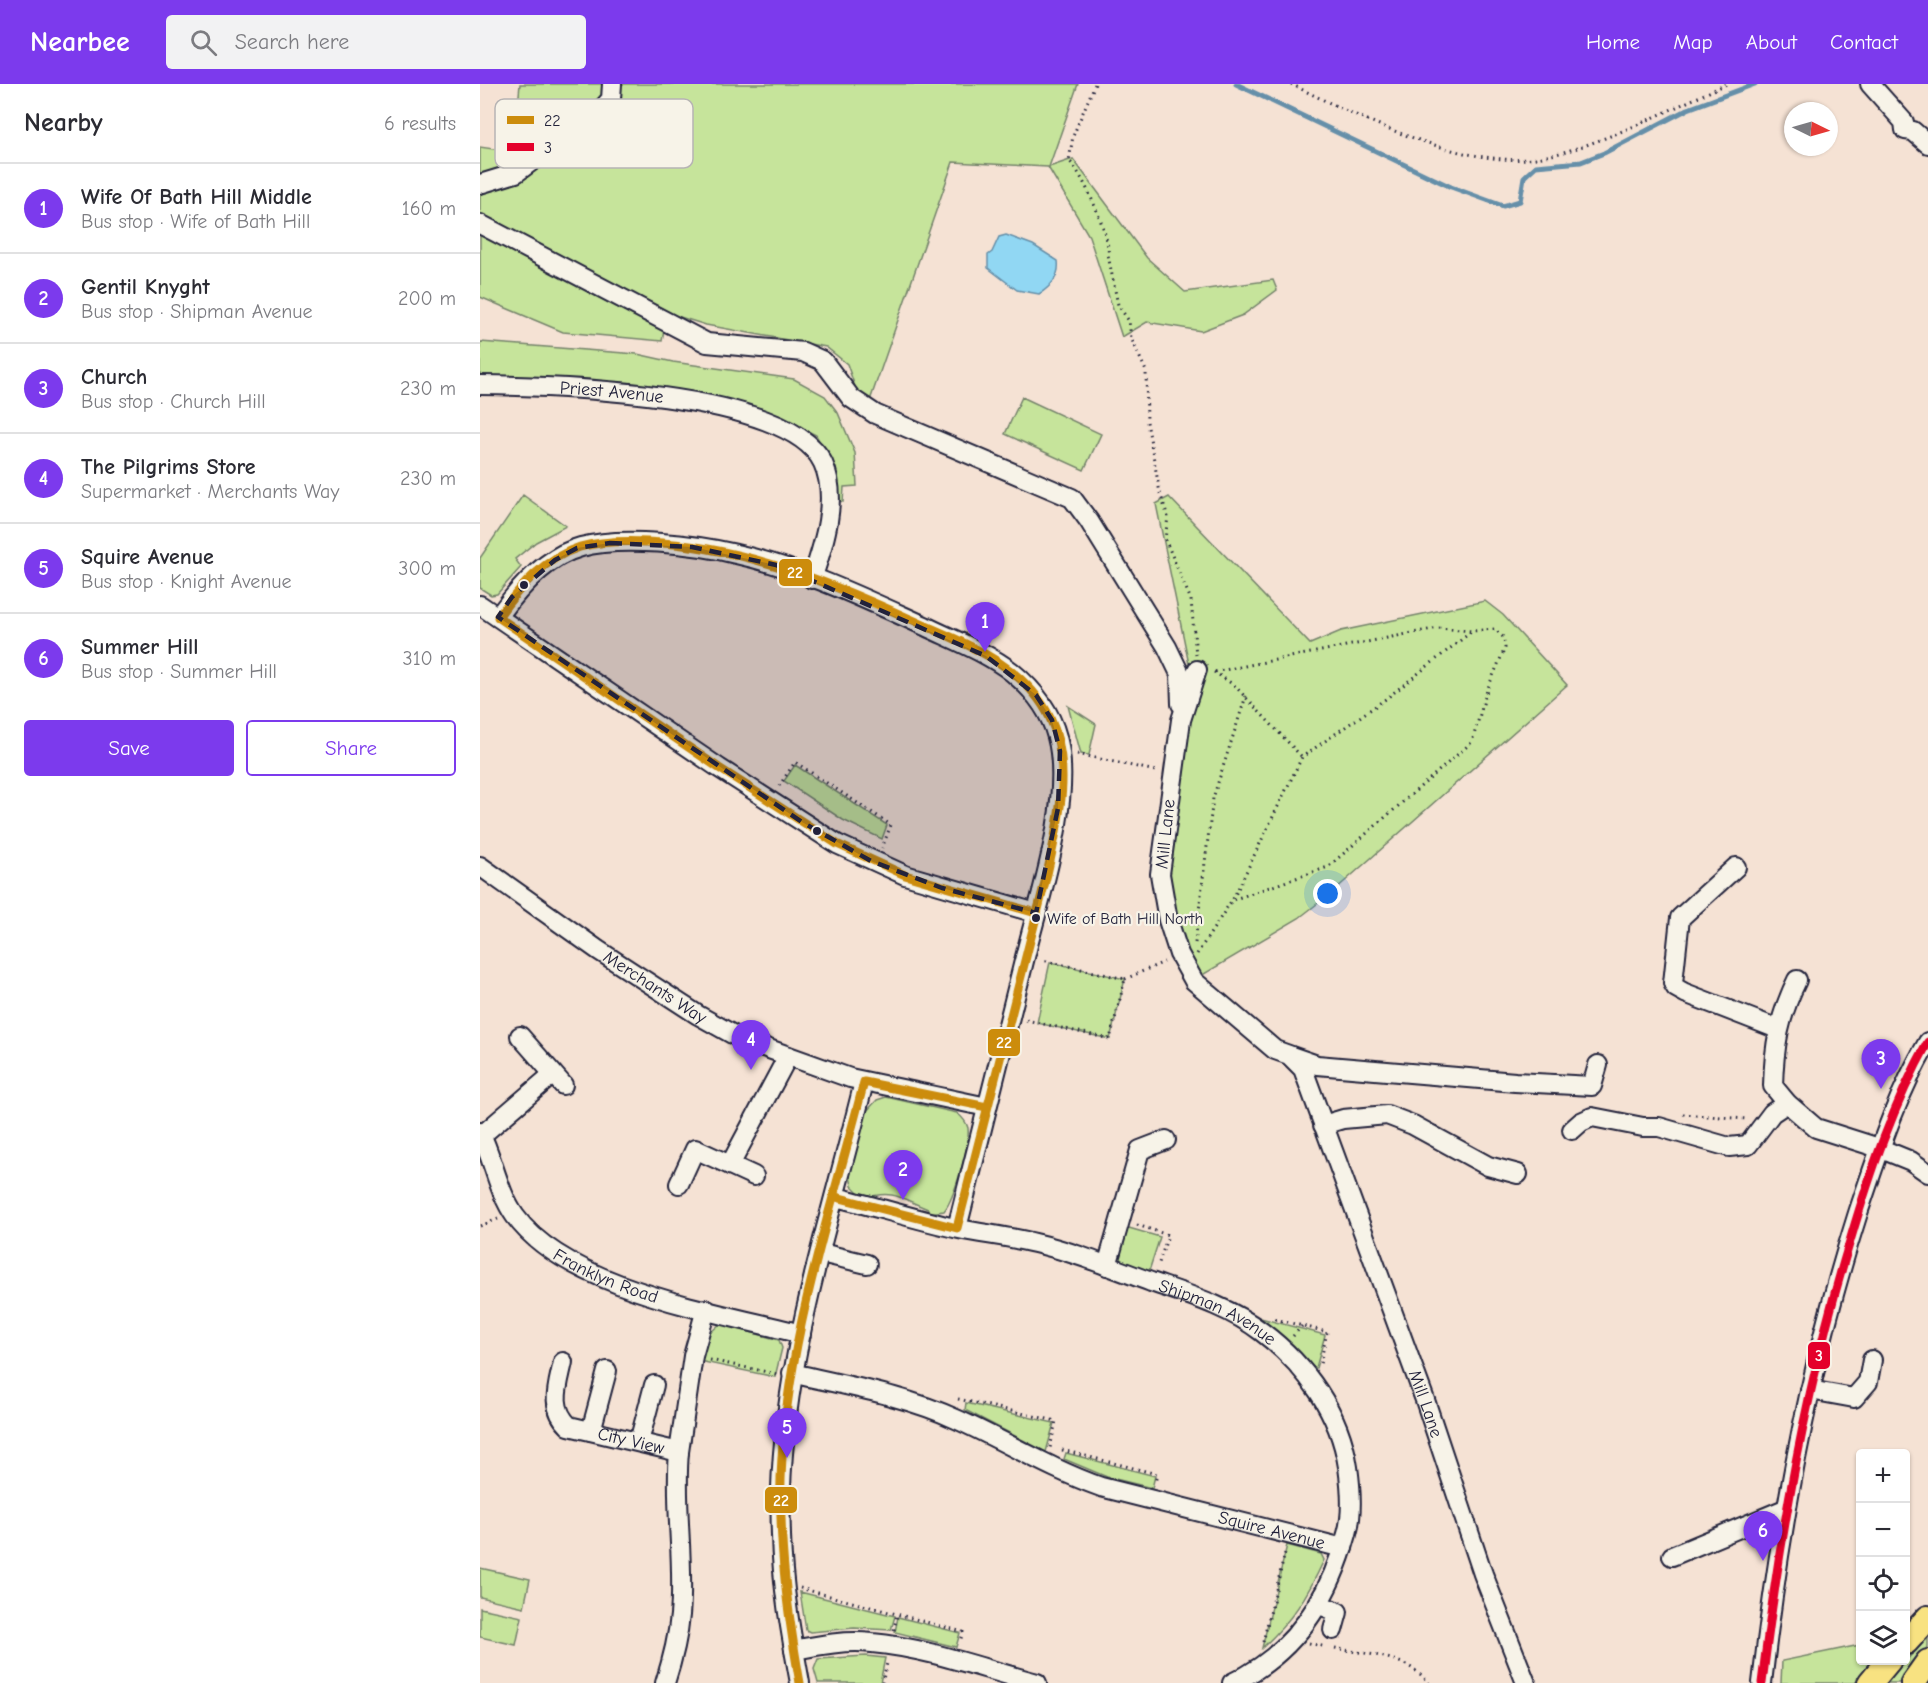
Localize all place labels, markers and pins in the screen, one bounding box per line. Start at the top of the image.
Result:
unlabelled marker [518,579,530,591]
pin: 1 [966,602,1004,652]
unlabelled marker [811,825,823,837]
place label: Wife of Bath Hill North [1047,910,1203,928]
marker: Wife of Bath Hill North [1030,912,1042,924]
pin: 4 [732,1020,770,1070]
pin: 3 [1862,1040,1900,1089]
pin: 2 [884,1150,922,1200]
pin: 5 [768,1408,806,1458]
pin: 6 [1744,1512,1782,1561]

